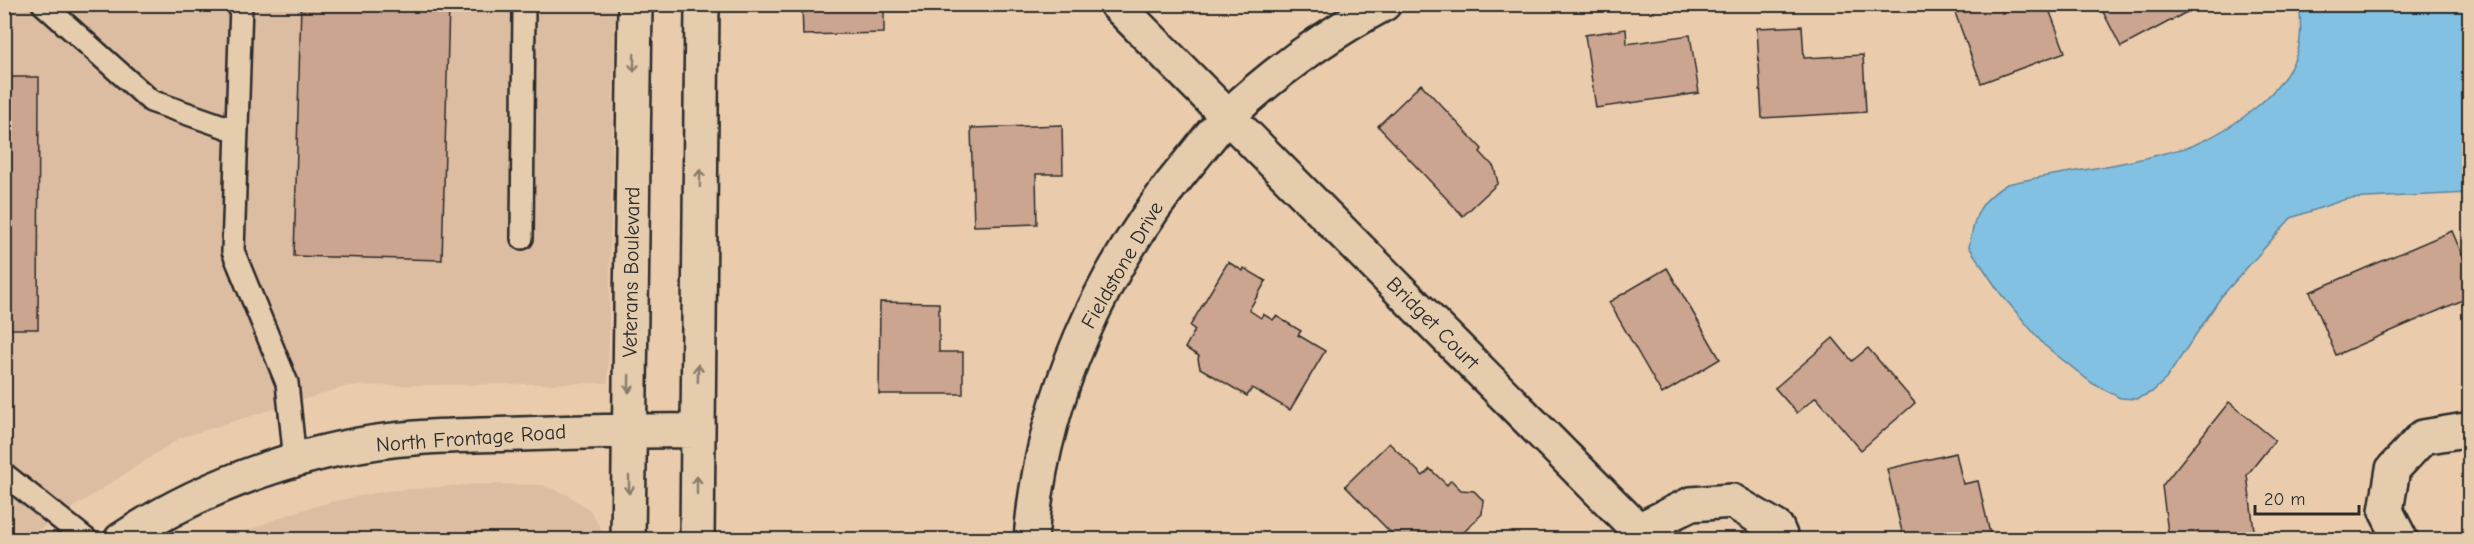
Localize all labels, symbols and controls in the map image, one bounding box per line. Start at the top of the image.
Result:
one-way arrow [628,52,640,72]
one-way arrow [694,168,706,188]
street label: Veterans Boulevard [618,187,644,357]
street label: Fieldstone Drive [1076,197,1168,333]
street label: Bridget Court [1382,272,1485,375]
one-way arrow [692,363,704,383]
one-way arrow [624,373,635,393]
street label: North Frontage Road [375,419,567,457]
one-way arrow [623,474,634,494]
one-way arrow [691,476,703,496]
scale bar [2255,478,2358,516]
text: 20 m [2264,489,2305,510]

